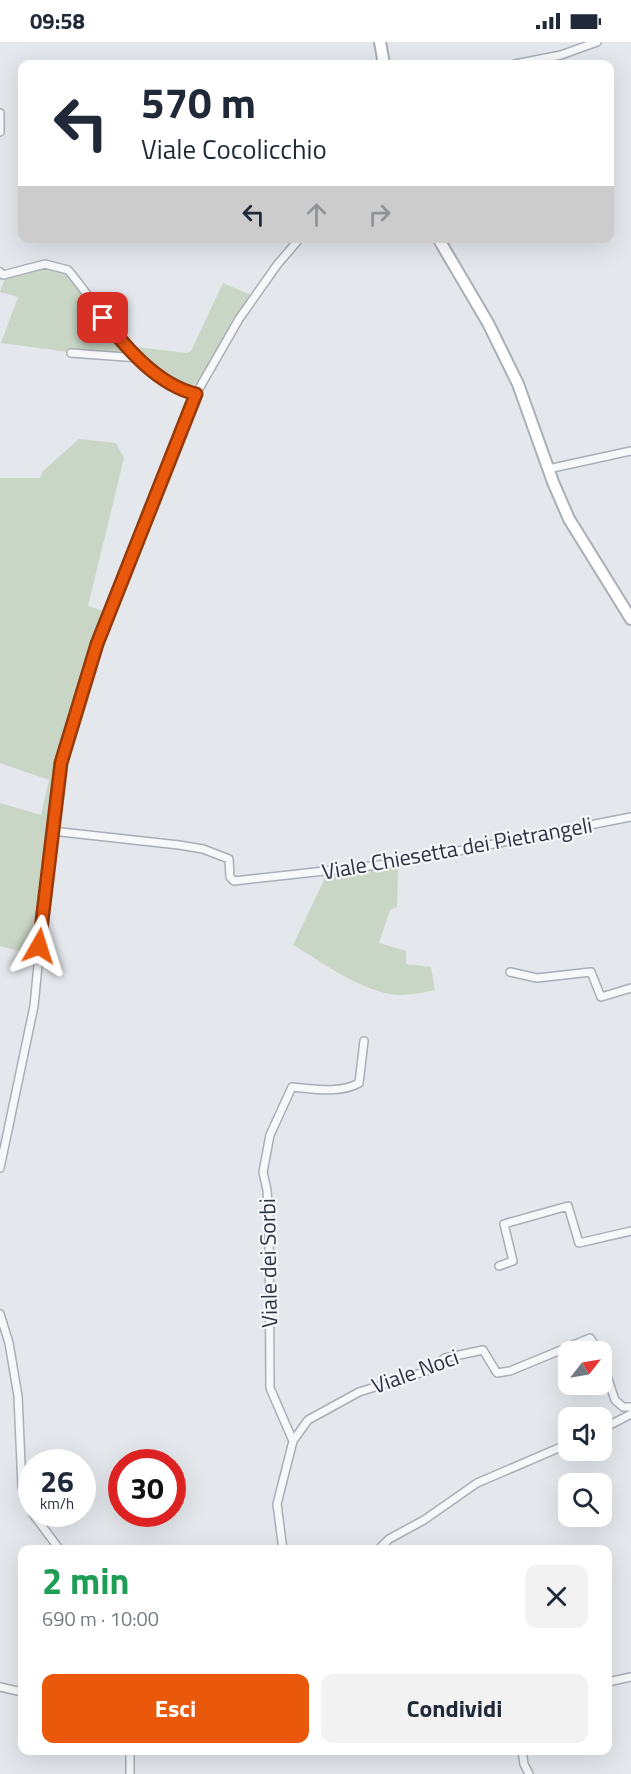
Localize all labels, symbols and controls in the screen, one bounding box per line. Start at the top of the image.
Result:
text: 09:58 [30,4,85,38]
text: 570 m [141,70,256,134]
icon: left [42,84,120,162]
text: Viale Cocolicchio [141,128,327,169]
icon: left [237,198,270,231]
icon: ahead [300,198,333,231]
icon: right [363,198,396,231]
pin [77,292,128,343]
icon: arrive [86,301,119,334]
street label: Viale Chiesetta dei Pietrangeli [319,807,595,889]
position arrow [7,914,71,978]
street label: Viale dei Sorbi [250,1198,286,1328]
street label: Viale Noci [367,1340,463,1402]
north arrow [558,1341,612,1395]
map controls [558,1341,612,1527]
button: sound [558,1407,612,1461]
speed limit sign: 30 [108,1449,186,1527]
text: 26 [40,1458,74,1504]
button: search [558,1473,612,1527]
text: km/h [40,1492,74,1515]
text: 2 min [42,1553,129,1608]
button: close [525,1565,588,1628]
text: 690 m · 10:00 [42,1603,159,1634]
button: Esci [42,1674,309,1743]
button: Condividi [321,1674,588,1743]

